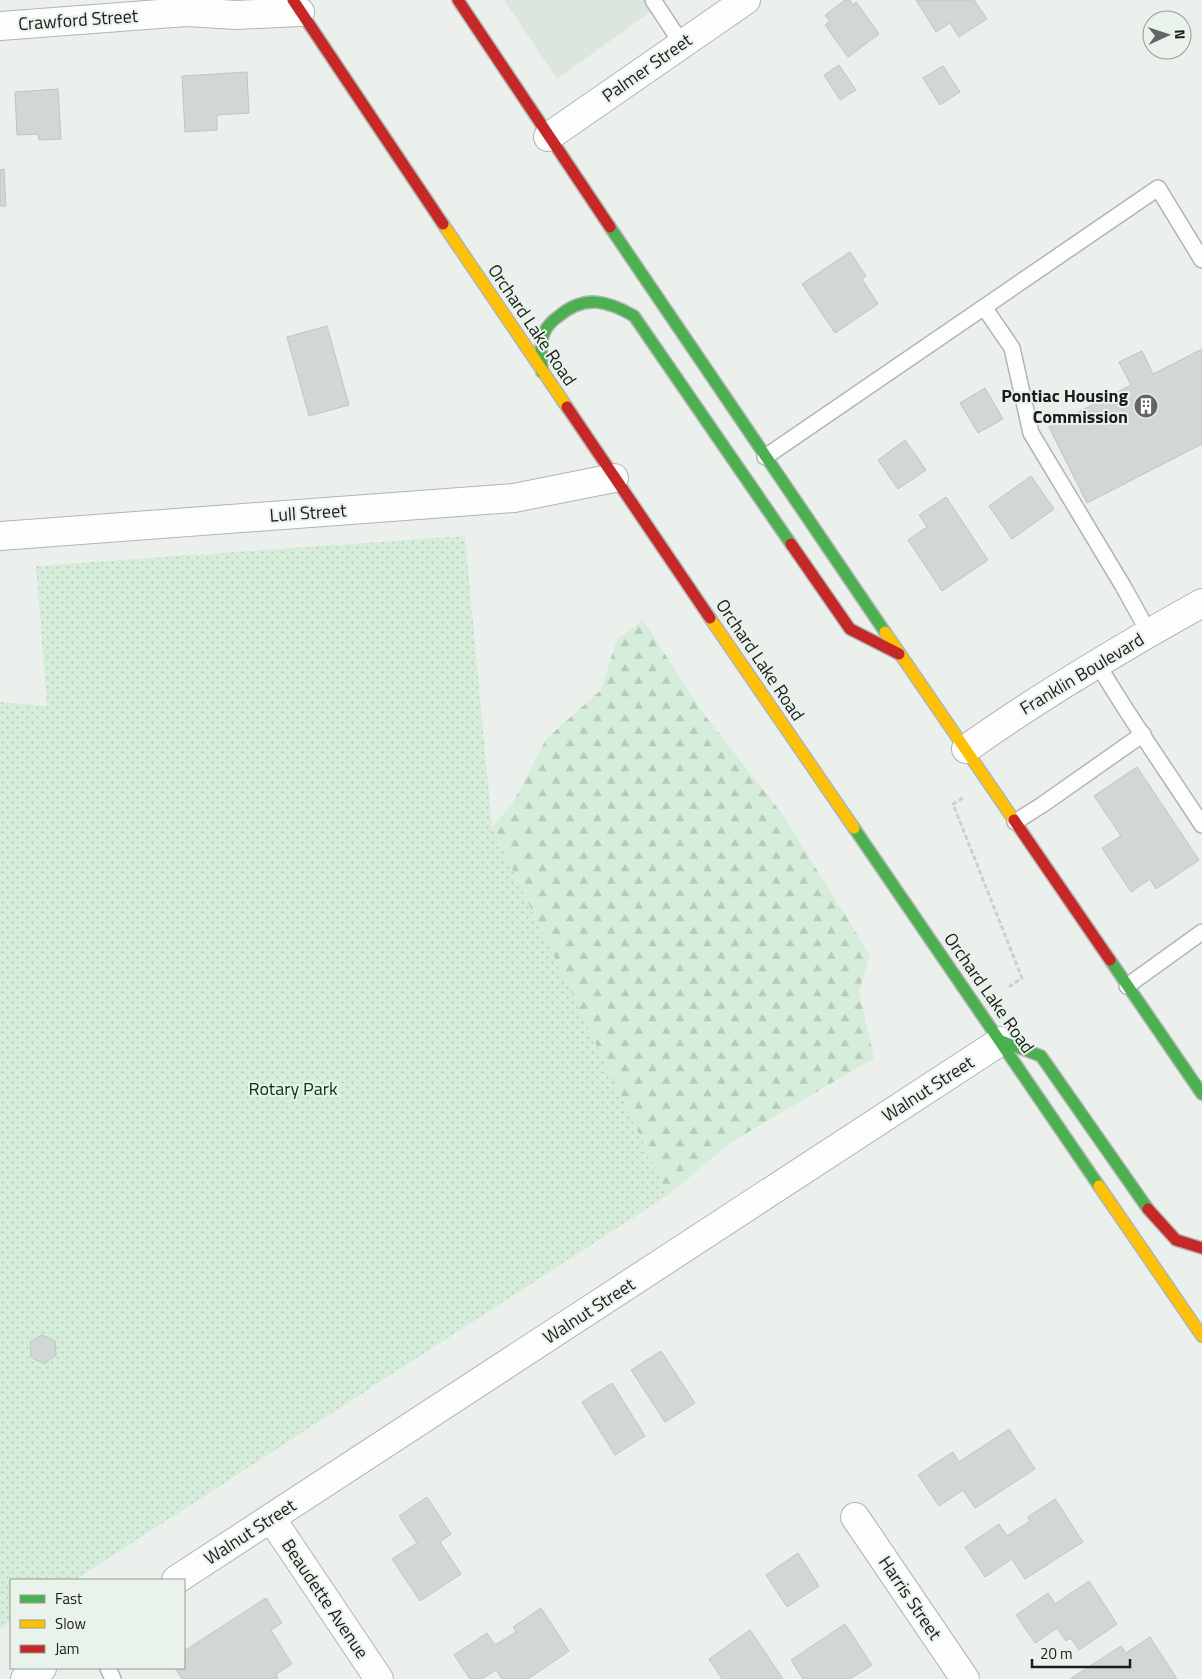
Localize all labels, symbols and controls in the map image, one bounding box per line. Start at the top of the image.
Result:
street label: Crawford Street [17,2,139,37]
north arrow [1142,10,1192,60]
street label: Palmer Street [596,26,698,109]
text: N [1170,29,1191,40]
street label: Orchard Lake Road [482,258,583,391]
place label: Pontiac Housing Commission [1001,382,1128,430]
building icon: Pontiac Housing Commission [1133,393,1159,419]
street label: Lull Street [269,496,348,529]
street label: Orchard Lake Road [710,593,811,726]
street label: Franklin Boulevard [1015,626,1149,721]
street label: Orchard Lake Road [938,927,1041,1059]
street label: Walnut Street [876,1048,980,1128]
park label: Rotary Park [248,1075,338,1102]
street label: Walnut Street [537,1270,641,1350]
street label: Walnut Street [198,1491,302,1571]
street label: Beaudette Avenue [275,1533,376,1664]
street label: Harris Street [872,1550,949,1646]
legend [10,1579,185,1669]
text: Fast [55,1587,83,1610]
text: Slow [55,1612,86,1635]
scale bar [1032,1636,1130,1668]
text: Jam [55,1637,79,1660]
text: 20 m [1040,1642,1073,1665]

